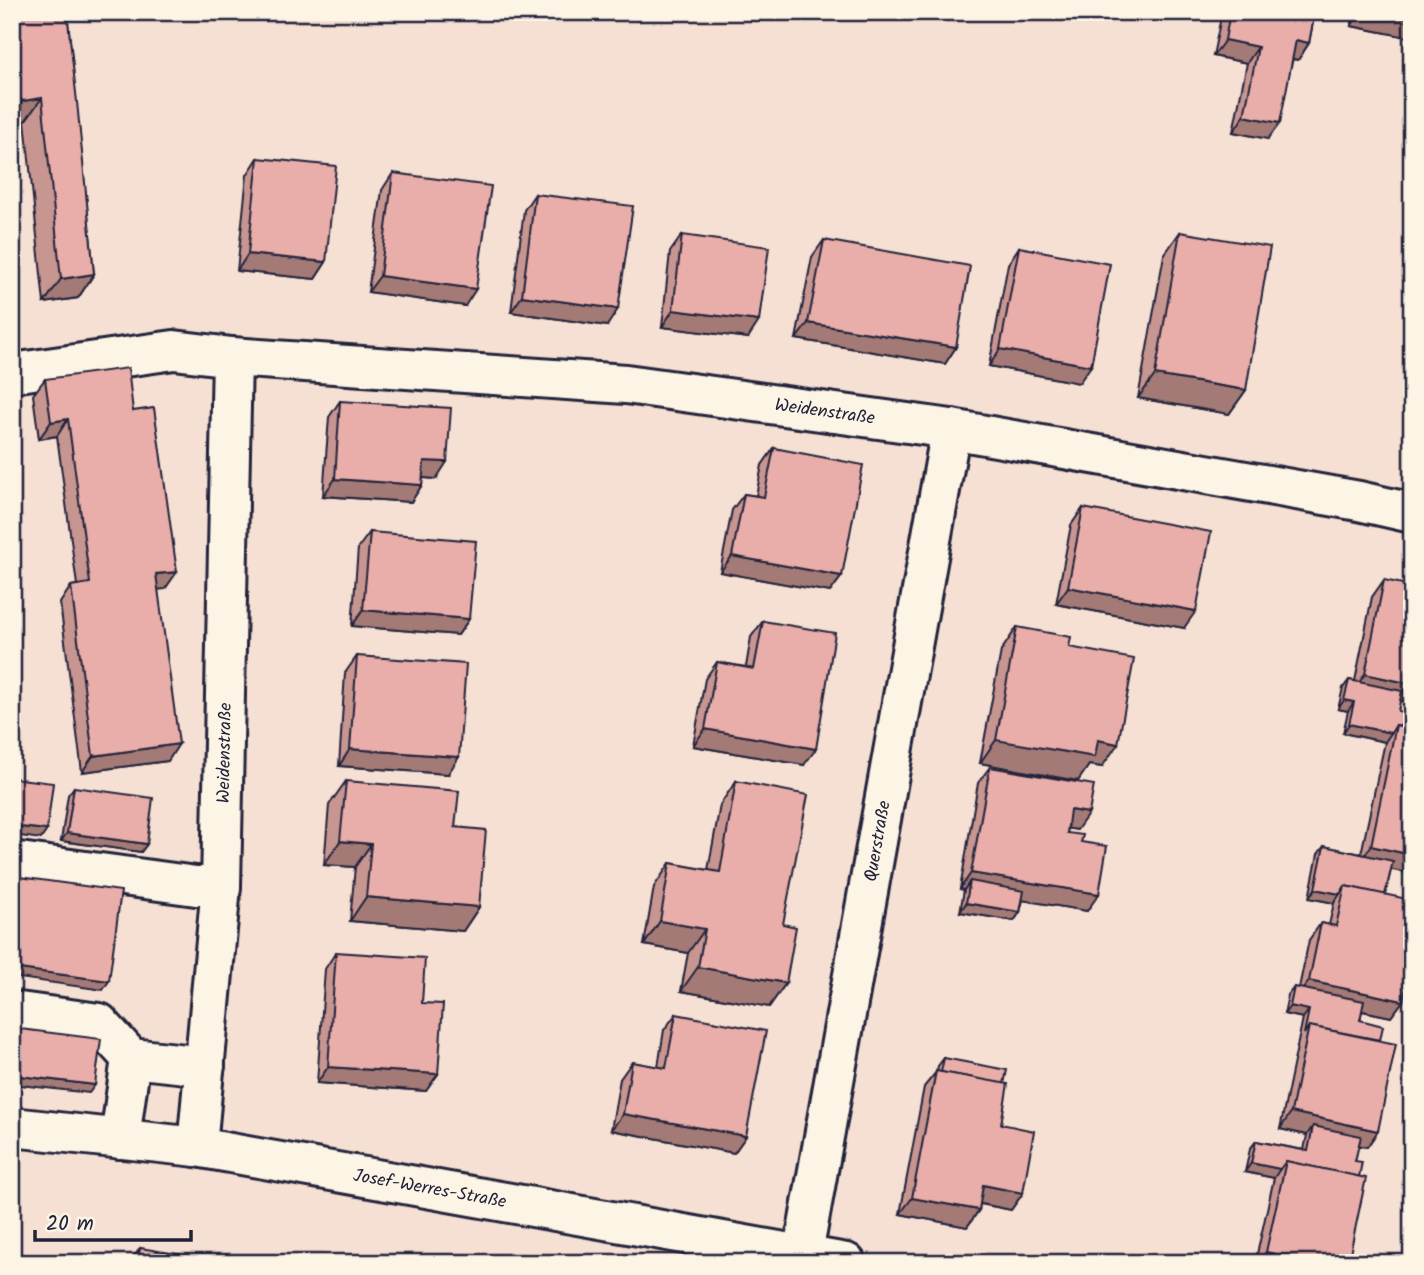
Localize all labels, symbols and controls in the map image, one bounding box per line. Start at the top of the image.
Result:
street label: Weidenstraße [773,391,877,434]
street label: Weidenstraße [210,702,241,804]
street label: Querstraße [857,798,900,884]
street label: Josef-Werres-Straße [351,1162,509,1217]
scale bar [35,1198,191,1242]
text: 20 m [46,1208,94,1241]

